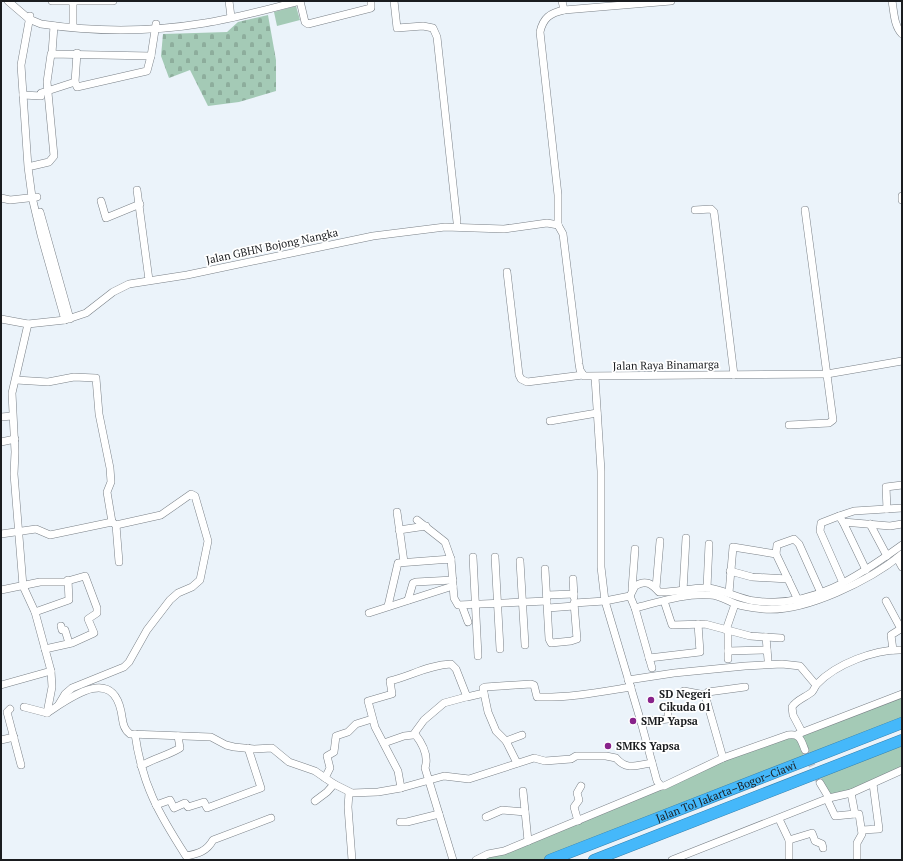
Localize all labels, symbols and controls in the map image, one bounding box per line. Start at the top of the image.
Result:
street label: Jalan GBHN Bojong Nangka [205,225,340,267]
street label: Jalan Raya Binamarga [613,357,720,373]
place label: SD Negeri Cikuda 01 [659,687,711,714]
marker: SD Negeri Cikuda 01 [646,695,656,705]
place label: SMP Yapsa [641,714,698,728]
marker: SMP Yapsa [628,716,638,726]
place label: SMKS Yapsa [616,739,680,753]
marker: SMKS Yapsa [603,741,613,751]
street label: Jalan Tol Jakarta–Bogor–Ciawi [654,758,798,825]

